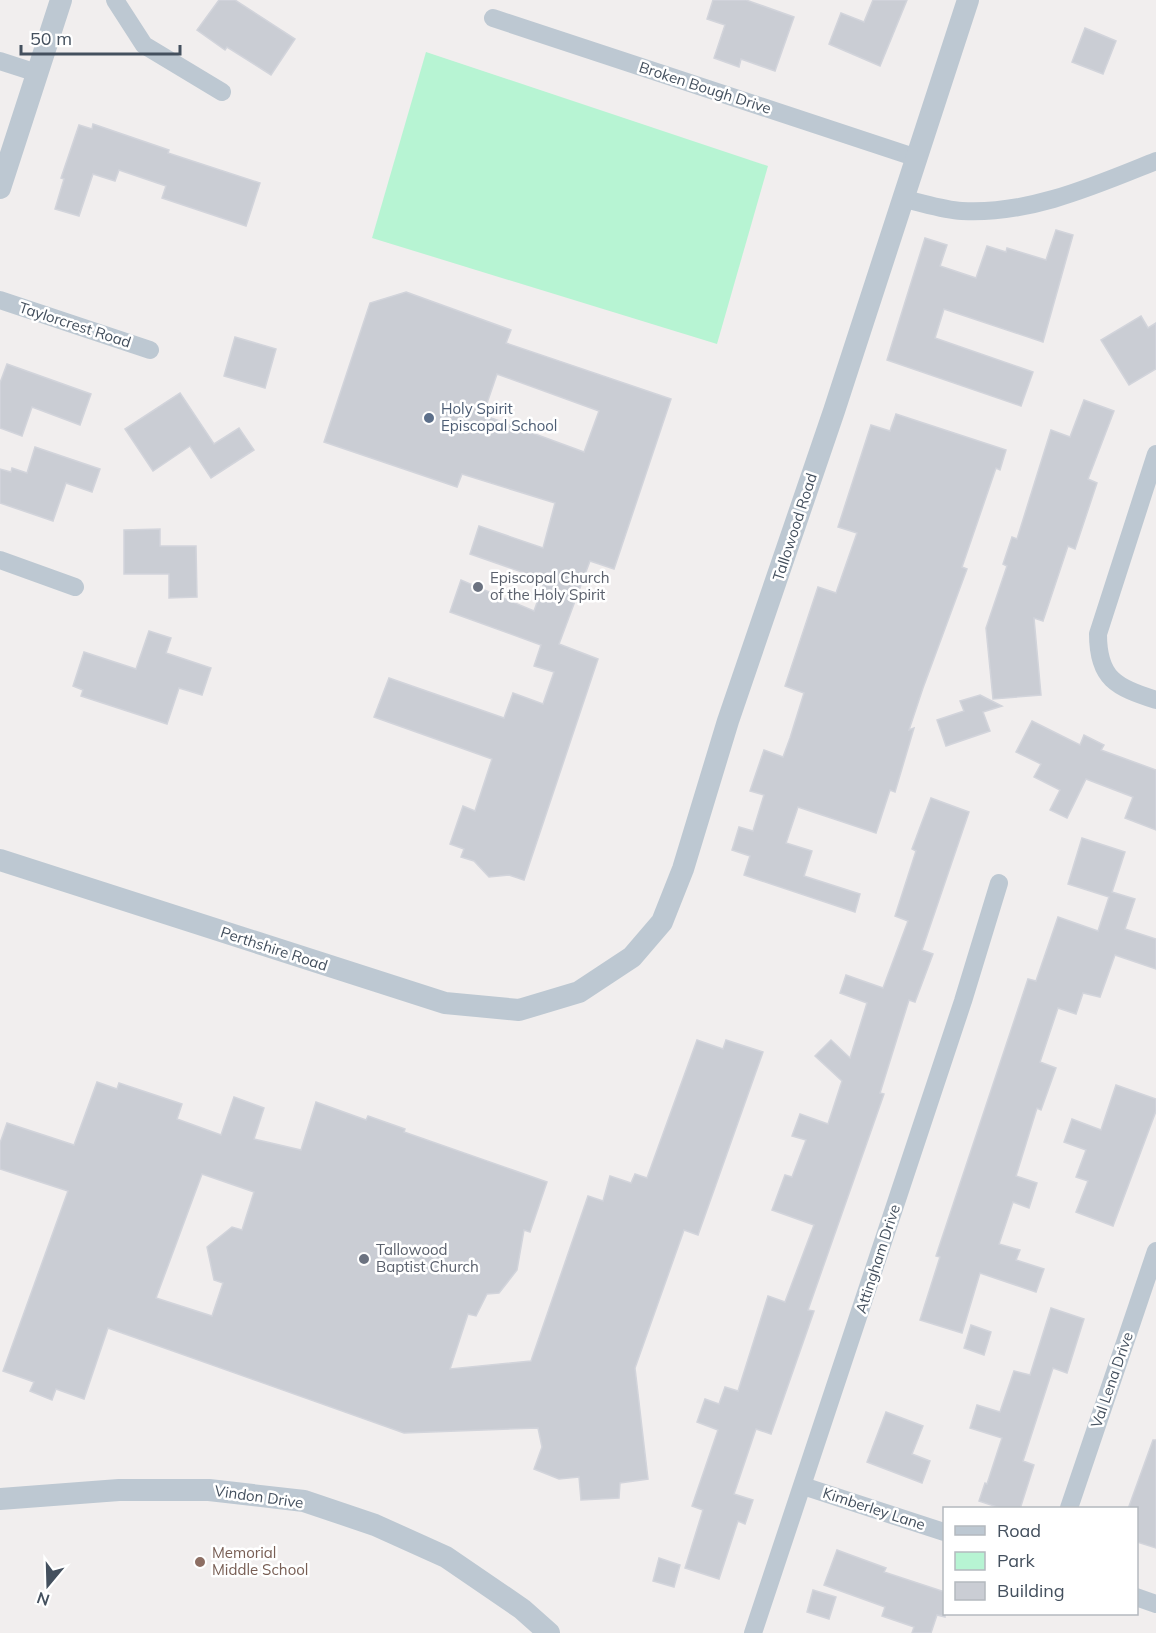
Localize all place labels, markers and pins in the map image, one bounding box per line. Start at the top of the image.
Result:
place label: Holy Spirit Episcopal School [441,399,557,435]
marker: Holy Spirit Episcopal School [422,411,436,425]
place label: Episcopal Church of the Holy Spirit [490,568,609,604]
marker: Episcopal Church of the Holy Spirit [471,580,485,594]
place label: Tallowood Baptist Church [376,1240,479,1276]
marker: Tallowood Baptist Church [357,1252,371,1266]
place label: Memorial Middle School [212,1543,308,1579]
marker: Memorial Middle School [193,1555,207,1569]

